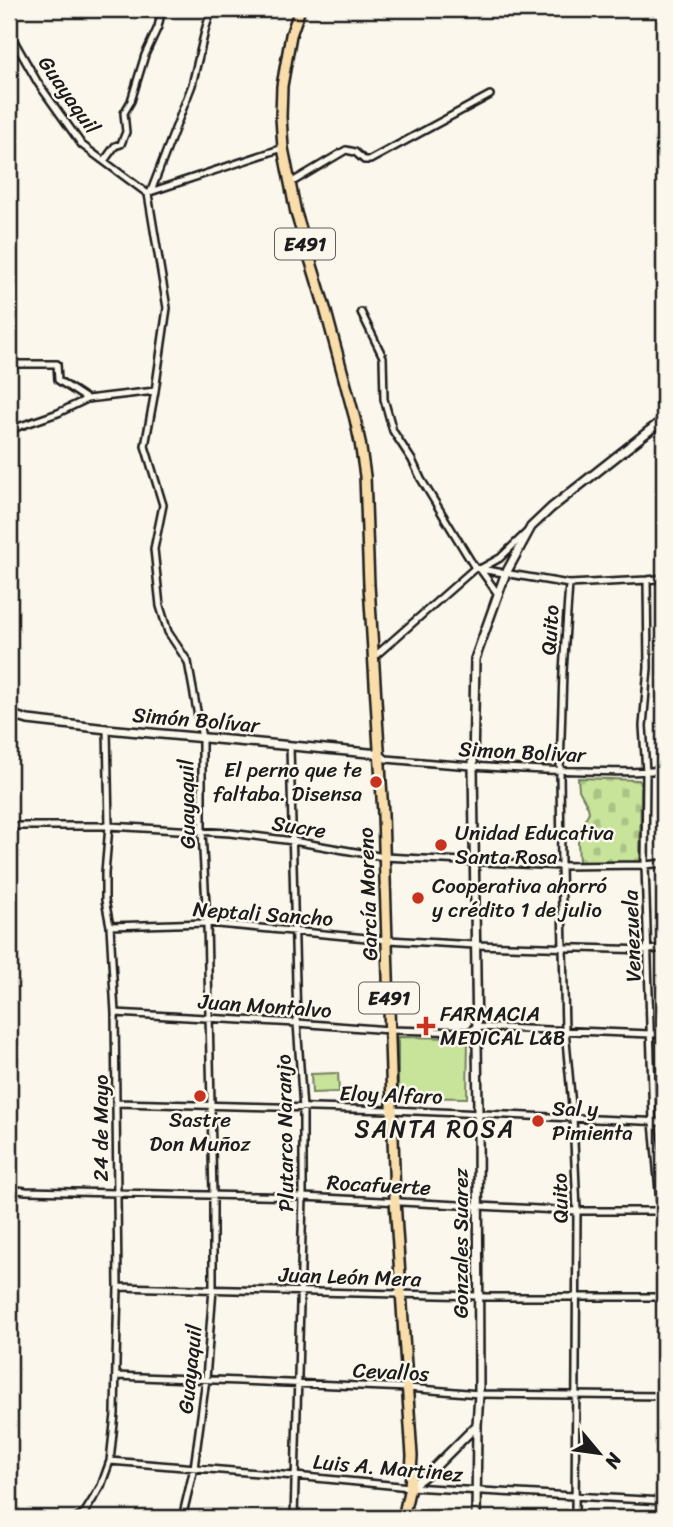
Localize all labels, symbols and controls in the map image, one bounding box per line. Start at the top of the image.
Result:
street label: Guayaquil [28,47,111,143]
road number: E491 [275,228,335,260]
street label: Quito [529,604,571,656]
street label: Simón Bolívar [131,696,262,745]
street label: Simon Bolivar [458,730,588,774]
place label: El perno que te faltaba. Disensa [213,751,362,813]
street label: Guayaquil [167,758,207,849]
marker: El perno que te faltaba. Disensa [368,774,384,790]
street label: Sucre [269,804,329,850]
place label: Unidad Educativa Santa Rosa [455,814,614,876]
street label: García Moreno [347,826,389,961]
marker: Unidad Educativa Santa Rosa [433,837,449,853]
place label: Cooperativa ahorró y crédito 1 de julio [432,867,607,929]
street label: Venezuela [611,889,653,983]
street label: Neptali Sancho [192,890,335,938]
marker: Cooperativa ahorró y crédito 1 de julio [410,890,426,906]
street label: Juan Montalvo [196,982,333,1030]
road number: E491 [359,982,419,1014]
place label: FARMACIA MEDICAL L&B [440,995,566,1057]
marker: FARMACIA MEDICAL L&B [418,1018,434,1034]
street label: Plutarco Naranjo [265,1054,305,1212]
street label: Eloy Alfaro [339,1074,443,1116]
street label: 24 de Mayo [82,1075,120,1182]
marker: Sastre Don Muñoz [192,1088,208,1104]
place label: Sal y Pimienta [552,1090,633,1152]
place label: Sastre Don Muñoz [150,1101,251,1163]
district label: SANTA ROSA [355,1108,515,1150]
marker: Sal y Pimienta [530,1113,546,1129]
street label: Rocafuerte [326,1163,432,1207]
street label: Gonzales Suarez [442,1168,480,1318]
street label: Quito [541,1173,579,1223]
street label: Juan León Mera [277,1255,422,1298]
street label: Guayaquil [166,1321,214,1416]
street label: Cevallos [352,1351,430,1393]
north arrow [564,1418,634,1488]
street label: Luis A. Martinez [312,1443,465,1494]
text: N [595,1446,632,1475]

